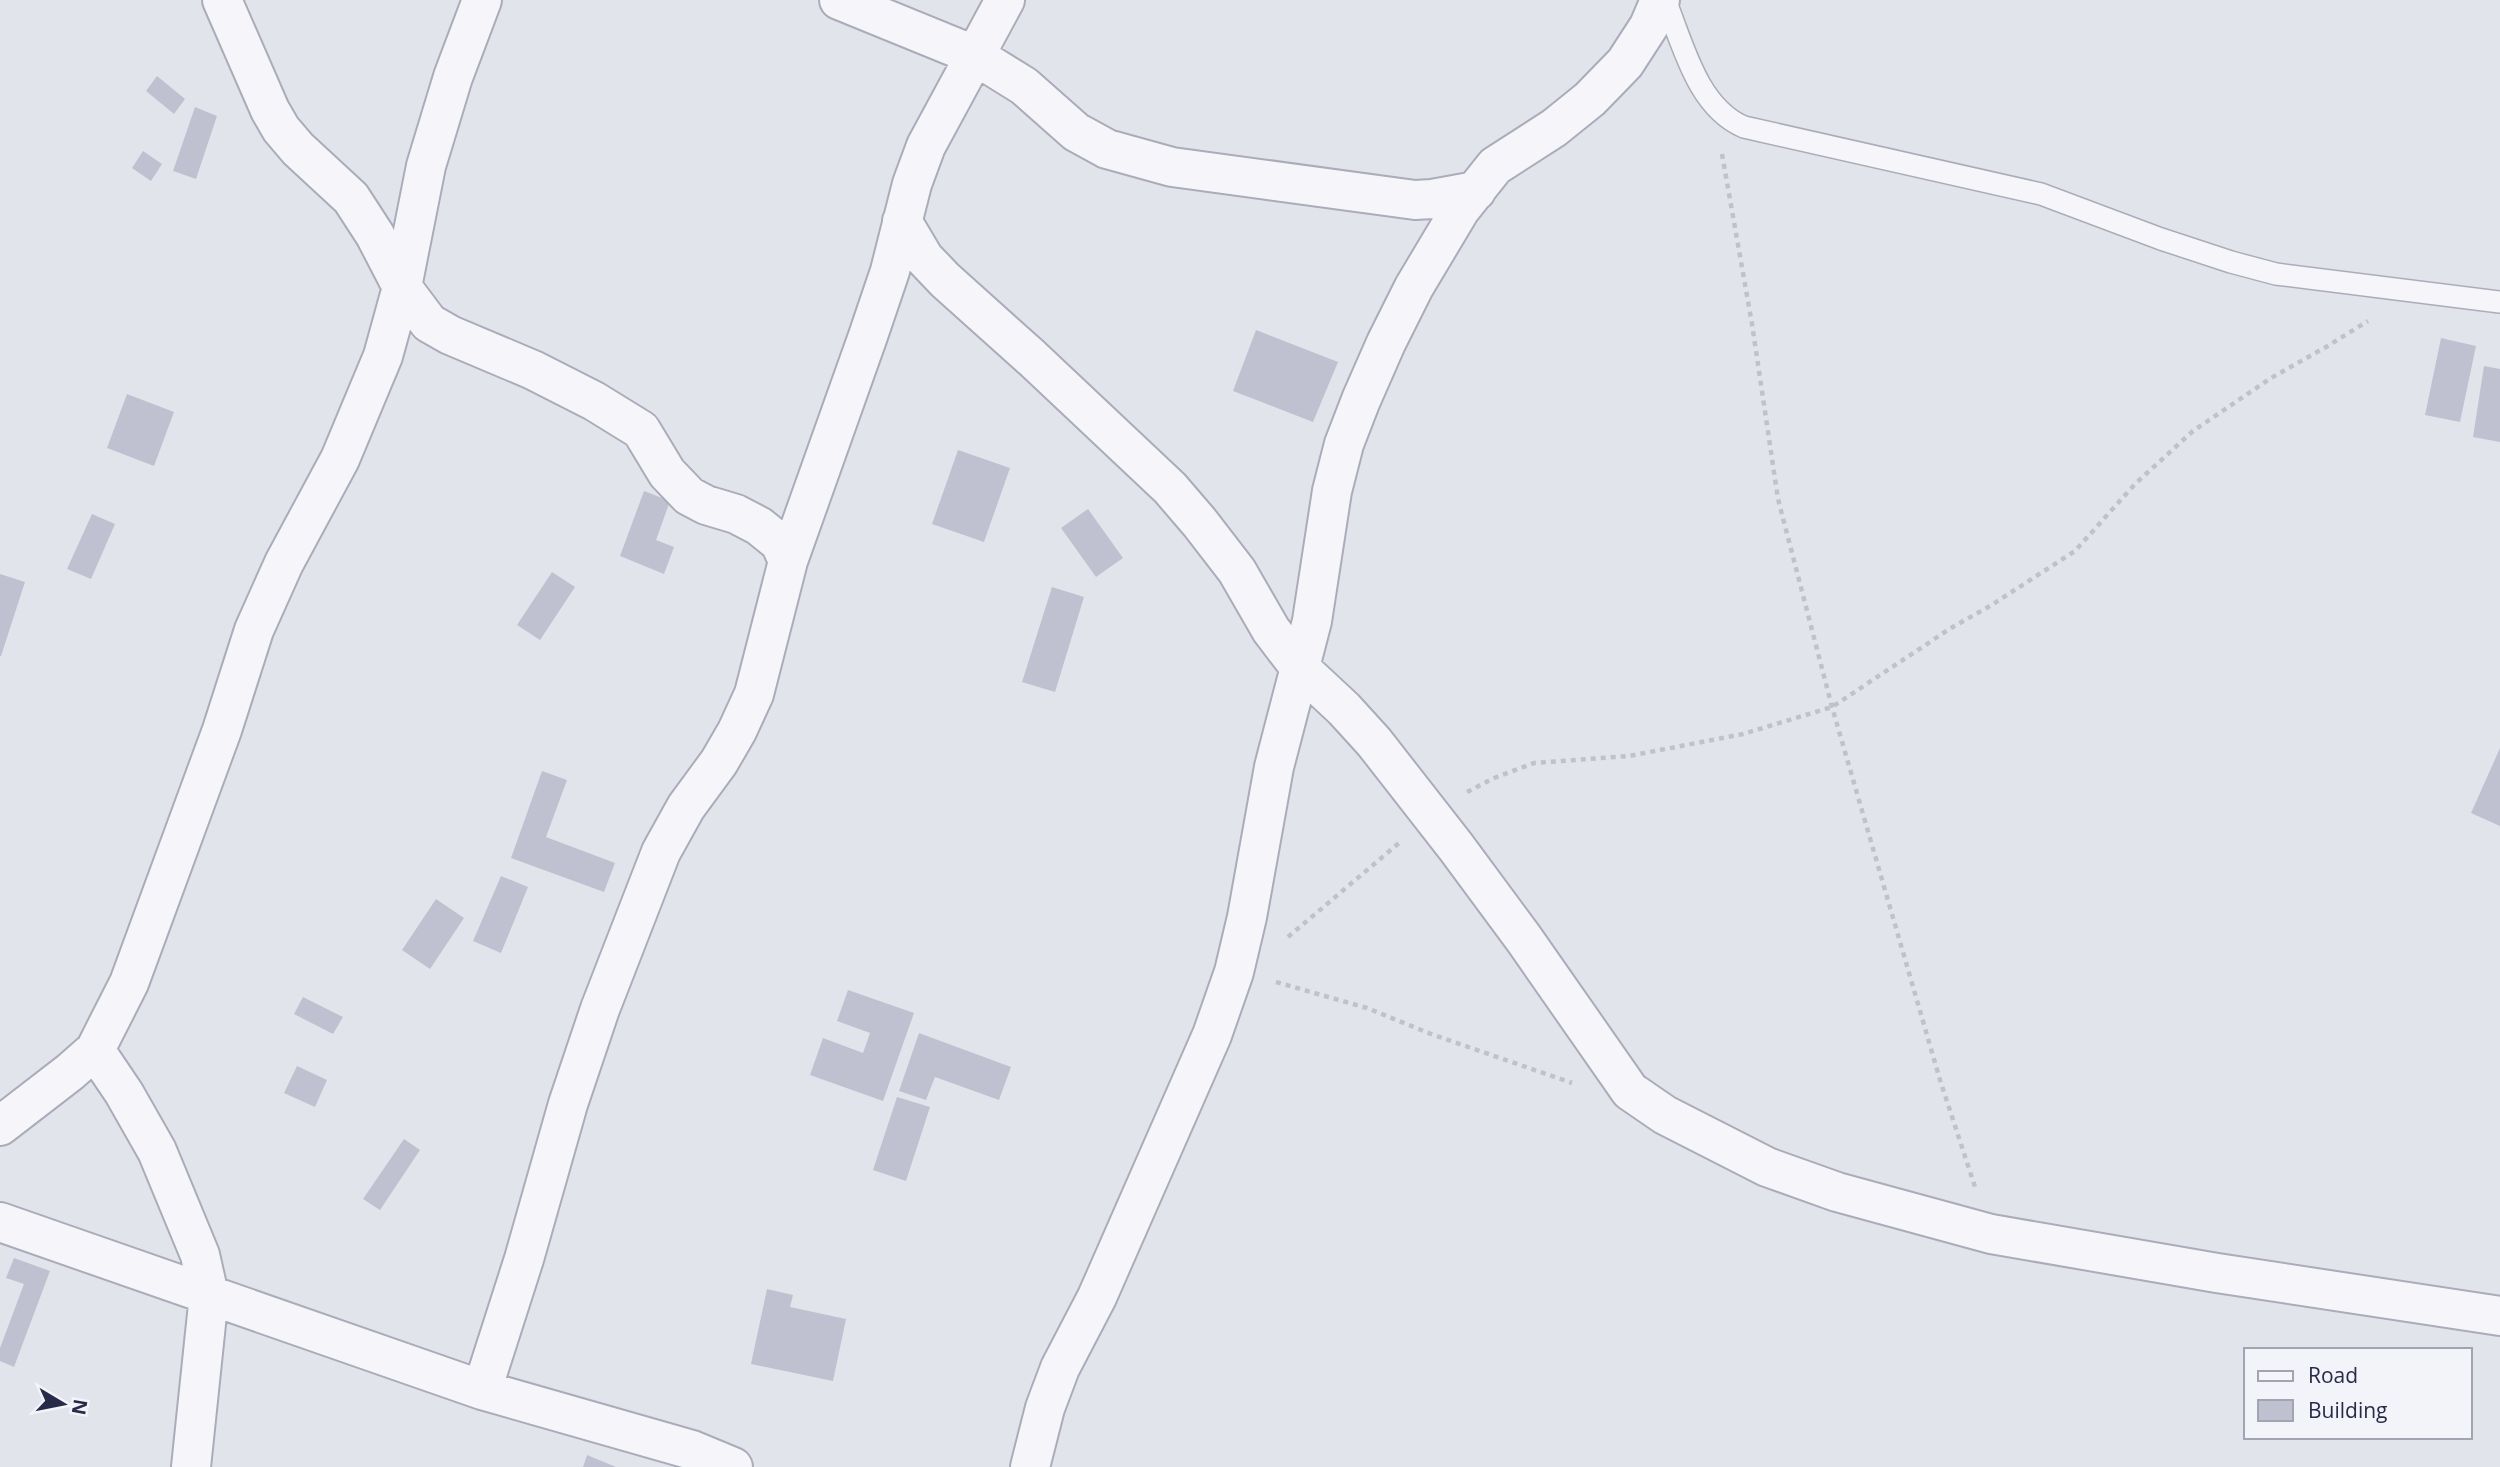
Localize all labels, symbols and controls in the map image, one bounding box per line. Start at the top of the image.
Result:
legend [2244,1348,2472,1439]
text: Road [2308,1361,2358,1389]
north arrow [28,1369,98,1439]
text: Building [2308,1396,2387,1424]
text: N [66,1397,94,1417]

